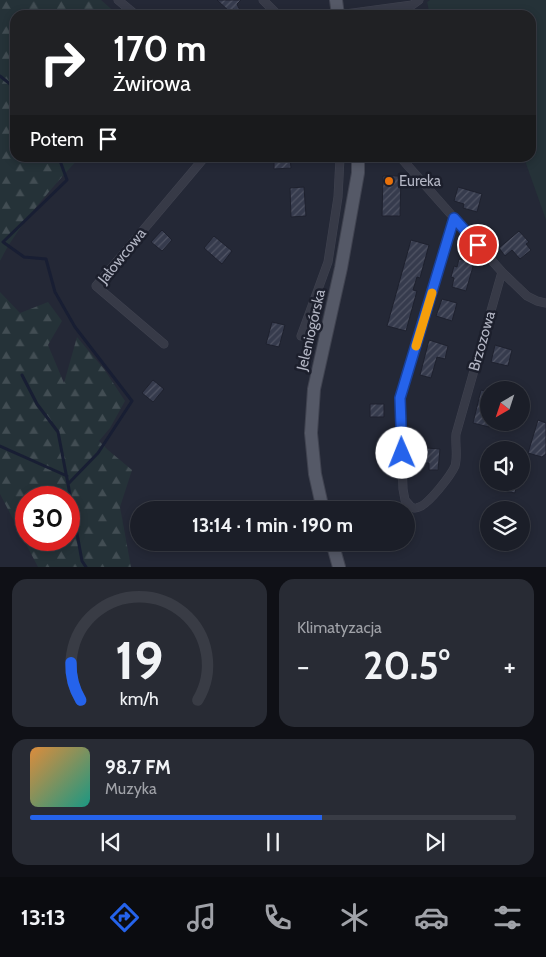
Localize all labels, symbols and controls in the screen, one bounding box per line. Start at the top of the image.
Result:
text: 170 m [113,27,206,70]
icon: right [30,30,95,95]
text: Żwirowa [113,70,191,97]
icon: arrive [94,125,122,153]
text: Potem [30,128,84,151]
place label: Eureka [399,172,442,190]
marker: Eureka [383,175,395,187]
street label: Jałowcowa [94,224,150,288]
pin [457,224,499,266]
icon: arrive [464,231,492,259]
street label: Jeleniogórska [293,287,329,373]
street label: Brzozowa [465,308,499,373]
north arrow [480,381,530,431]
map controls [480,381,530,551]
position arrow [375,426,427,478]
button: sound [480,441,530,491]
speed limit sign: 30 [15,486,80,551]
button: layers [480,501,530,551]
text: 13:14 · 1 min · 190 m [192,514,353,537]
text: Klimatyzacja [297,618,382,637]
text: 19 [115,629,164,692]
text: 20.5° [363,642,450,689]
text: − [297,649,309,683]
text: + [504,649,516,683]
text: km/h [120,688,159,709]
text: 98.7 FM [105,756,171,779]
text: Muzyka [105,779,157,798]
icon: previous [97,828,125,856]
icon: pause [259,828,287,856]
icon: next [421,828,449,856]
icon: directions [107,900,142,935]
icon: music [184,900,219,935]
icon: phone [260,900,295,935]
icon: climate [337,900,372,935]
icon: car [414,900,449,935]
icon: filters [490,900,525,935]
text: 13:13 [21,904,66,931]

